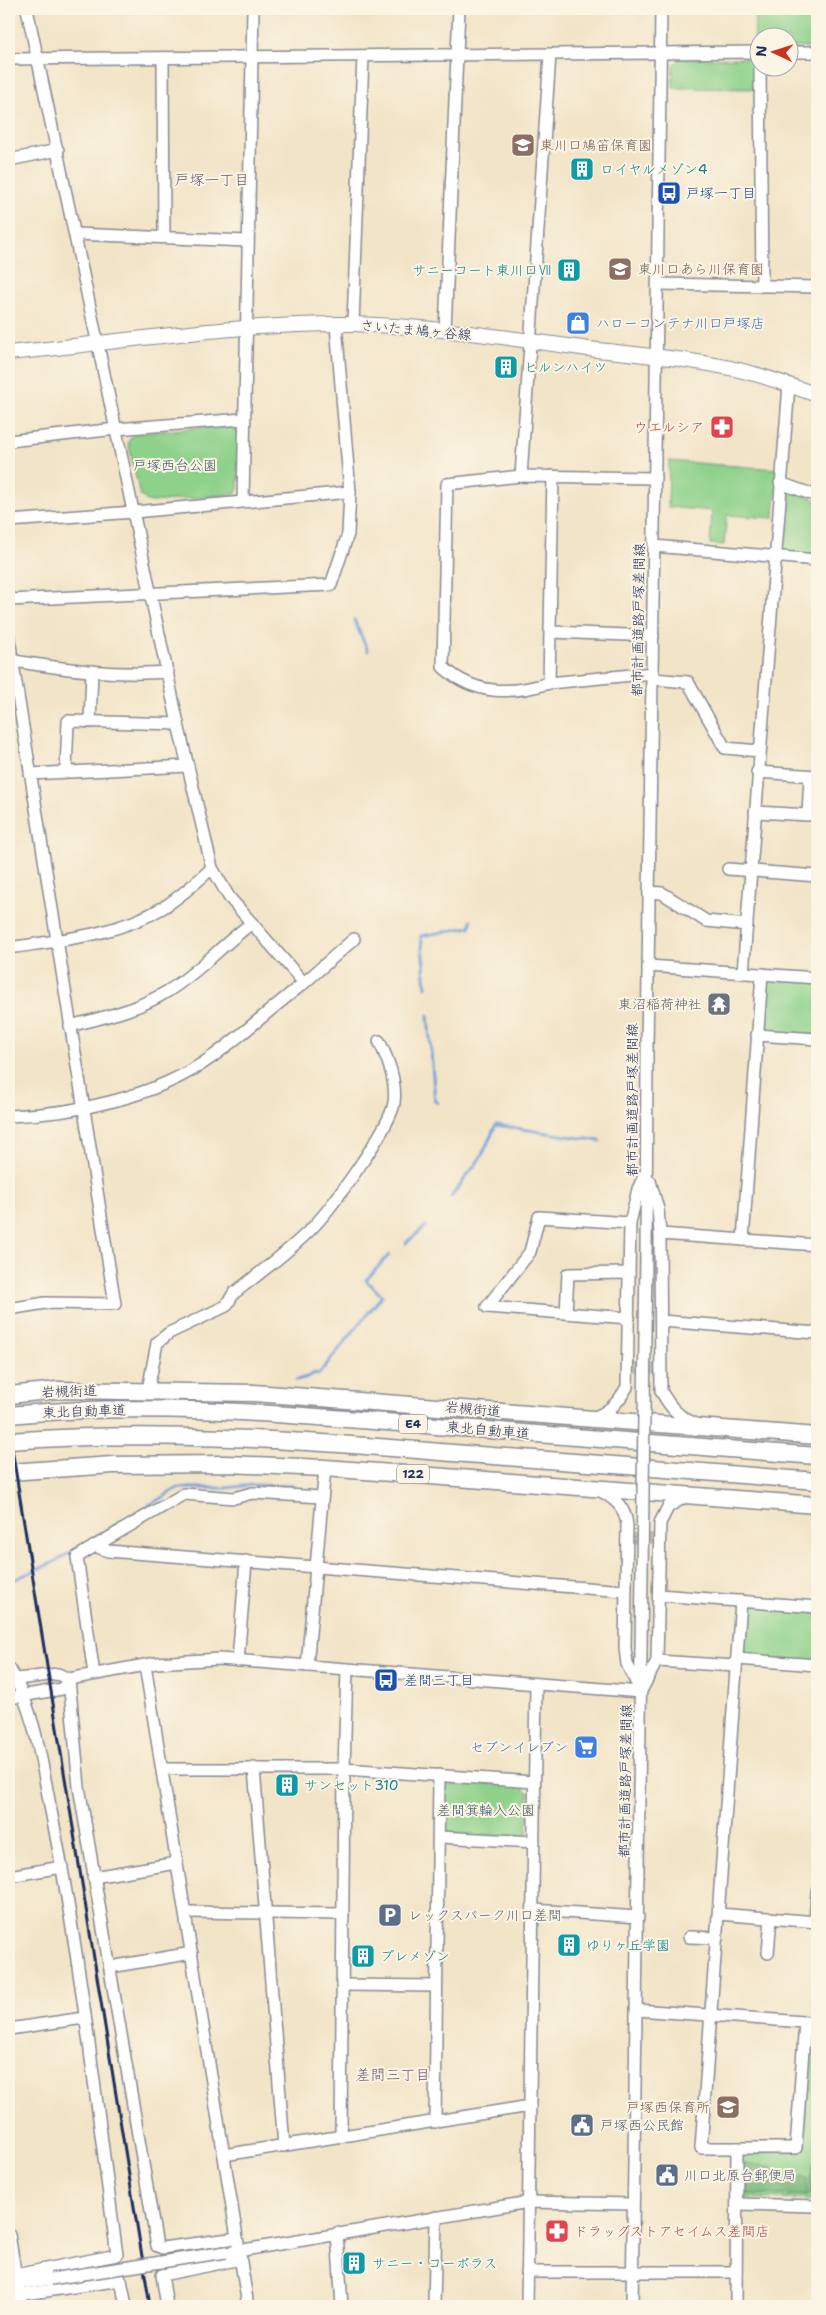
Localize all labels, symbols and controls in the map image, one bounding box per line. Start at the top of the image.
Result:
north arrow [748,28,798,78]
text: N [752,45,770,57]
school or university icon: 東川口鳩笛保育園 [510,132,536,158]
place label: 東川口鳩笛保育園 [540,136,652,154]
building icon: ロイヤルメゾン4 [569,156,595,182]
place label: ロイヤルメゾン4 [600,160,708,178]
district label: 戸塚一丁目 [174,170,250,190]
bus stop icon: 戸塚一丁目 [656,180,682,206]
place label: 戸塚一丁目 [686,184,756,202]
school or university icon: 東川口あら川保育園 [607,256,633,282]
building icon: サニーコート東川口Ⅶ [556,257,582,283]
place label: 東川口あら川保育園 [638,260,764,278]
place label: サニーコート東川口Ⅶ [412,261,552,279]
shop icon: ハローコンテナ川口戸塚店 [565,310,591,336]
place label: ハローコンテナ川口戸塚店 [596,314,765,332]
street label: さいたま鳩ヶ谷線 [360,316,472,344]
building icon: ヒルンハイツ [493,354,519,380]
place label: ヒルンハイツ [524,358,607,376]
pharmacy icon: ウエルシア [709,414,735,440]
place label: ウエルシア [634,418,704,436]
park label: 戸塚西台公園 [133,456,217,474]
street label: 都市計画道路戸塚差間線 [628,543,648,697]
temple icon: 東沼稲荷神社 [706,991,732,1017]
place label: 東沼稲荷神社 [618,995,702,1013]
street label: 都市計画道路戸塚差間線 [623,1023,641,1177]
street label: 岩槻街道 [41,1381,97,1401]
street label: 岩槻街道 [444,1398,502,1420]
street label: 東北自動車道 [42,1401,126,1421]
road number: E4 [399,1415,427,1434]
street label: 東北自動車道 [445,1417,531,1443]
road number: 122 [397,1465,429,1484]
bus stop icon: 差間三丁目 [373,1667,399,1693]
place label: 差間三丁目 [404,1671,474,1689]
street label: 都市計画道路戸塚差間線 [615,1704,635,1858]
supermarket icon: セブンイレブン [573,1734,599,1760]
place label: セブンイレブン [470,1738,568,1756]
building icon: サンセット310 [274,1772,300,1798]
place label: サンセット310 [304,1776,399,1794]
park label: 差間箕輪入公園 [437,1801,535,1819]
parking icon: レックスパーク川口差間 [377,1902,403,1928]
place label: レックスパーク川口差間 [408,1906,562,1924]
building icon: ゆりヶ丘学園 [556,1932,582,1958]
place label: ゆりヶ丘学園 [586,1936,670,1954]
building icon: プレメゾン [350,1943,376,1969]
place label: プレメゾン [380,1947,450,1965]
district label: 差間三丁目 [355,2065,431,2085]
school or university icon: 戸塚西保育所 [715,2094,741,2120]
place label: 戸塚西保育所 [626,2098,710,2116]
public building icon: 戸塚西公民館 [569,2112,595,2138]
place label: 戸塚西公民館 [600,2116,684,2134]
public building icon: 川口北原台郵便局 [654,2162,680,2188]
place label: 川口北原台郵便局 [684,2166,796,2184]
pharmacy icon: ドラッグストアセイムス差間店 [544,2218,570,2244]
place label: ドラッグストアセイムス差間店 [574,2222,769,2240]
building icon: サニー・コーポラス [341,2250,367,2276]
place label: サニー・コーポラス [372,2254,497,2272]

